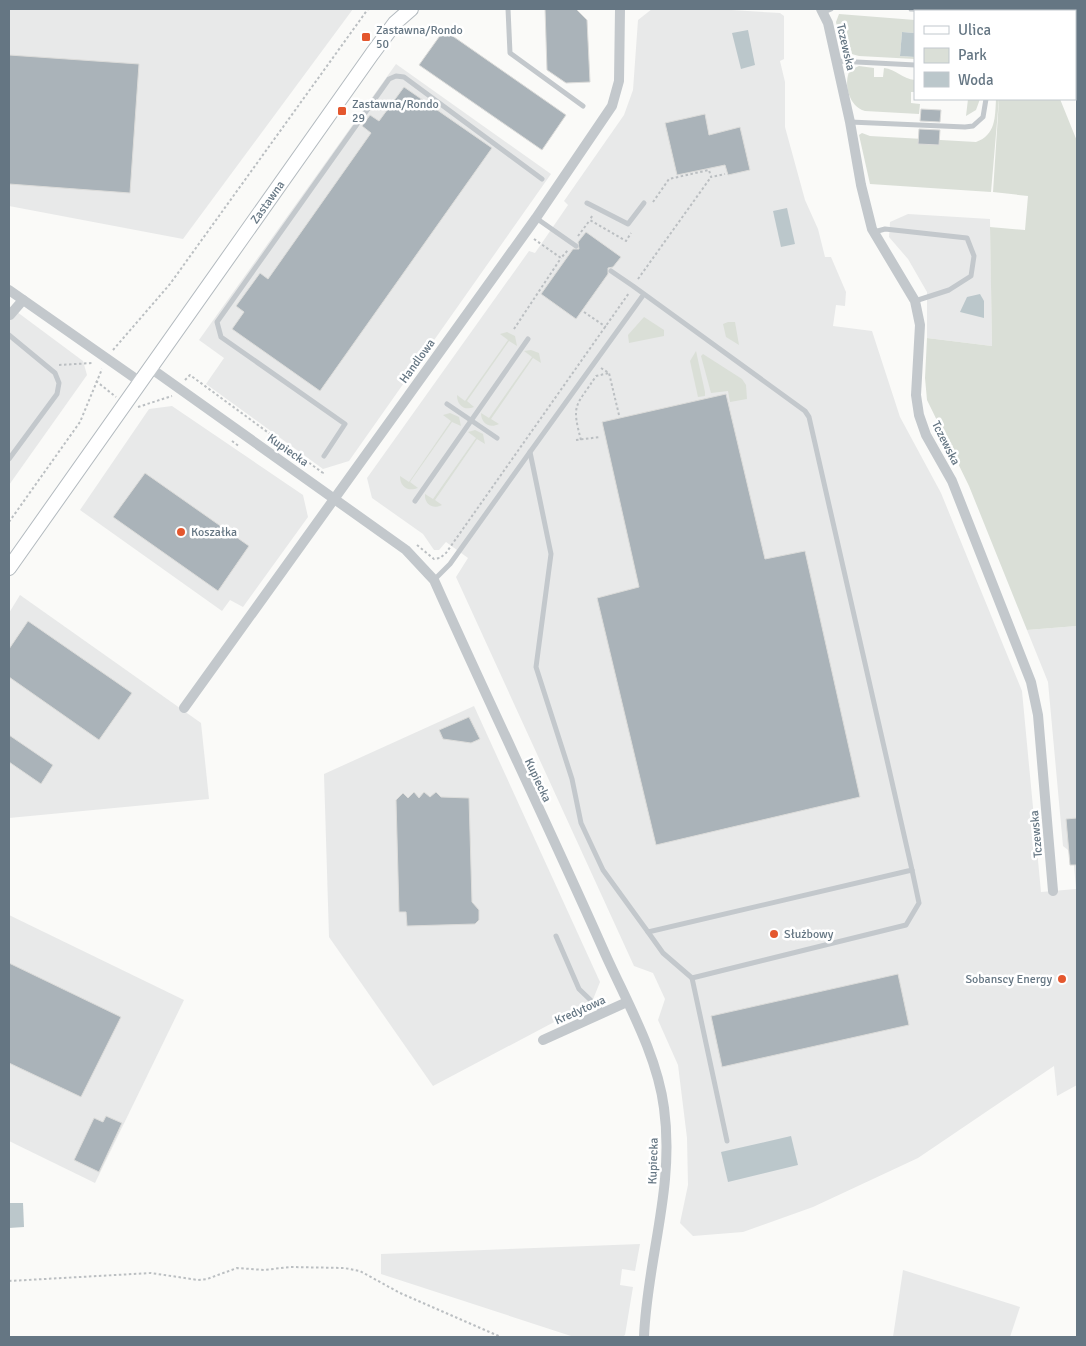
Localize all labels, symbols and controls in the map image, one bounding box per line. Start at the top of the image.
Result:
legend [914,10,1076,100]
text: Ulica [958,21,991,39]
street label: Tczewska [833,22,858,72]
place label: Zastawna/Rondo 50 [376,23,463,52]
marker: Zastawna/Rondo 50 [360,31,372,43]
text: Park [958,46,987,64]
text: Woda [958,71,994,89]
place label: Zastawna/Rondo 29 [352,97,439,126]
marker: Zastawna/Rondo 29 [336,105,348,117]
street label: Zastawna [247,178,288,227]
street label: Handlowa [396,336,439,386]
street label: Tczewska [928,419,963,468]
street label: Kupiecka [264,431,311,470]
place label: Koszałka [191,525,237,540]
marker: Koszałka [175,526,187,538]
street label: Kupiecka [521,756,554,805]
street label: Tczewska [1027,810,1046,858]
place label: Służbowy [784,927,834,942]
marker: Służbowy [768,928,780,940]
place label: Sobanscy Energy [965,972,1052,987]
marker: Sobanscy Energy [1056,973,1068,985]
street label: Kredytowa [552,993,608,1028]
street label: Kupiecka [645,1137,662,1185]

